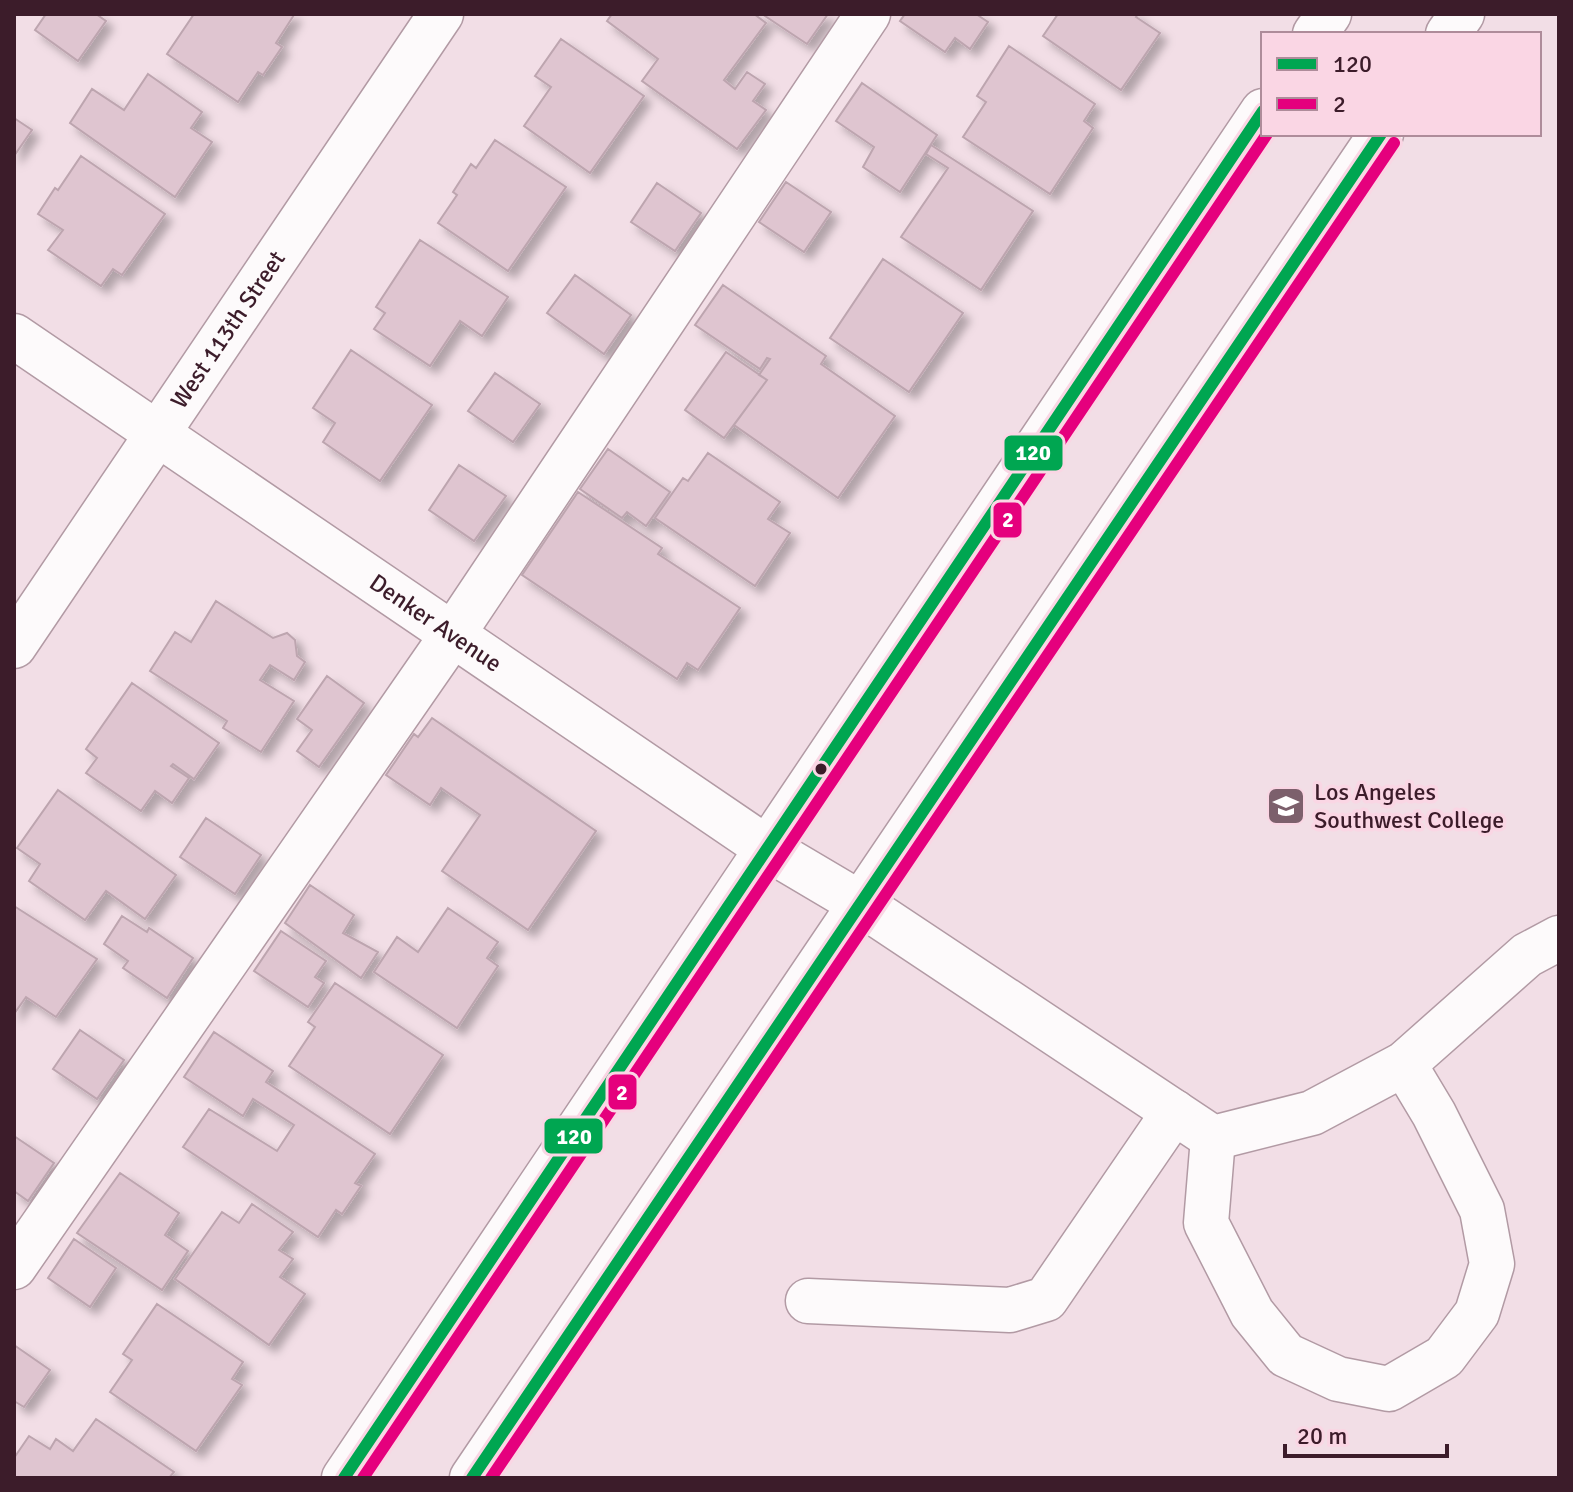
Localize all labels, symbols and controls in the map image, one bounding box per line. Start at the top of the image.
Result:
legend [1261,32,1541,136]
text: 120 [1333,49,1372,79]
text: 2 [1333,89,1346,119]
street label: West 113th Street [164,245,292,414]
line badge: 120 [1003,434,1064,472]
text: 120 [1015,439,1051,466]
line badge: 2 [992,501,1023,539]
text: 2 [1002,506,1014,533]
street label: Denker Avenue [364,567,508,678]
unlabelled marker [813,761,829,777]
place label: Los Angeles Southwest College [1314,777,1504,835]
school or university icon: Los Angeles Southwest College [1265,785,1307,827]
line badge: 2 [607,1073,638,1111]
text: 2 [616,1079,628,1106]
line badge: 120 [543,1117,604,1155]
text: 120 [556,1123,592,1150]
scale bar [1285,1408,1447,1458]
text: 20 m [1297,1421,1347,1451]

